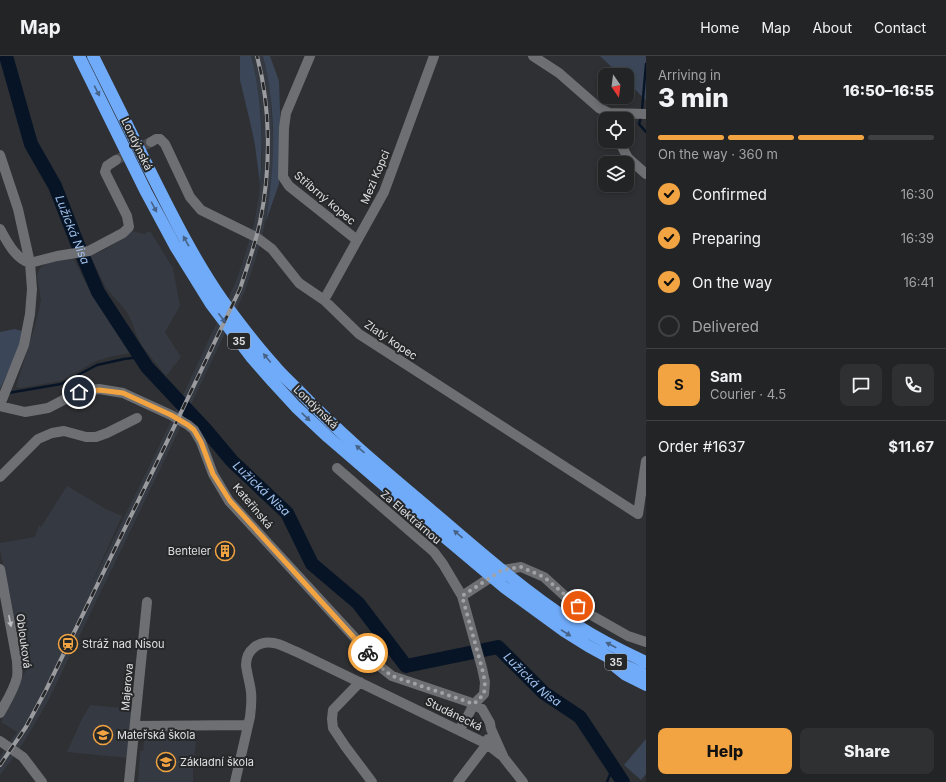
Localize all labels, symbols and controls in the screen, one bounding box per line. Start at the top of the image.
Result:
text: Map [20,16,61,39]
text: Home [700,19,739,36]
text: Map [761,19,791,36]
text: About [813,19,852,36]
text: Contact [874,19,926,36]
text: Arriving in [658,67,721,83]
north arrow [598,68,634,104]
map controls [598,68,634,192]
text: 16:50–16:55 [843,81,934,100]
text: 3 min [658,82,729,113]
one-way arrow [93,85,100,97]
button: locate [598,112,634,148]
street label: Londýnská [118,115,156,173]
text: On the way · 360 m [658,146,778,162]
street label: Mezi Kopci [357,148,393,206]
button: layers [598,156,634,192]
street label: Stříbrný kopec [291,168,359,228]
icon: check [658,183,680,205]
text: Confirmed [692,185,767,204]
text: 16:30 [901,186,934,202]
water label: Lužická Nisa [52,193,93,267]
one-way arrow [151,201,158,213]
icon: check [658,227,680,249]
text: Preparing [692,229,761,248]
text: 16:39 [901,230,934,246]
one-way arrow [183,235,189,247]
icon: check [658,271,680,293]
text: On the way [692,273,772,292]
text: 16:41 [903,274,934,290]
one-way arrow [217,313,226,324]
street label: Zlatý kopec [362,317,420,363]
text: Delivered [692,317,759,336]
road number: 35 [228,333,250,349]
one-way arrow [263,352,272,363]
button: chat [840,364,882,406]
button: phone [892,364,934,406]
text: Sam [710,367,742,386]
pin [62,375,96,409]
text: S [674,375,684,394]
icon: home [68,381,90,403]
street label: Londýnská [291,382,341,432]
text: Courier · 4.5 [710,386,786,402]
one-way arrow [301,412,312,421]
text: Order #1637 [658,437,745,456]
text: $11.67 [888,437,934,456]
one-way arrow [355,444,365,453]
water label: Lužická Nisa [230,458,293,519]
street label: Kateřinská [230,480,276,532]
street label: Za Elektrárnou [378,487,444,547]
one-way arrow [453,529,464,538]
building icon: Benteler [214,540,236,562]
place label: Benteler [168,544,211,558]
pin [561,589,595,623]
icon: bag [567,595,589,617]
street label: Oblouková [13,613,35,669]
one-way arrow [7,615,13,627]
one-way arrow [561,629,572,637]
station icon: Stráž nad Nisou [57,633,79,655]
courier [348,633,388,673]
place label: Stráž nad Nisou [82,637,165,651]
one-way arrow [605,641,617,648]
icon: bike [357,642,379,664]
water label: Lužická Nisa [501,649,564,709]
road number: 35 [605,654,627,670]
street label: Majerova [118,663,136,711]
street label: Studánecká [423,694,485,734]
school or university icon: Mateřská škola [92,724,114,746]
place label: Mateřská škola [117,728,195,742]
button: Help [658,728,792,774]
button: Share [800,728,934,774]
school or university icon: Základní škola [155,751,177,773]
place label: Základní škola [180,755,254,769]

